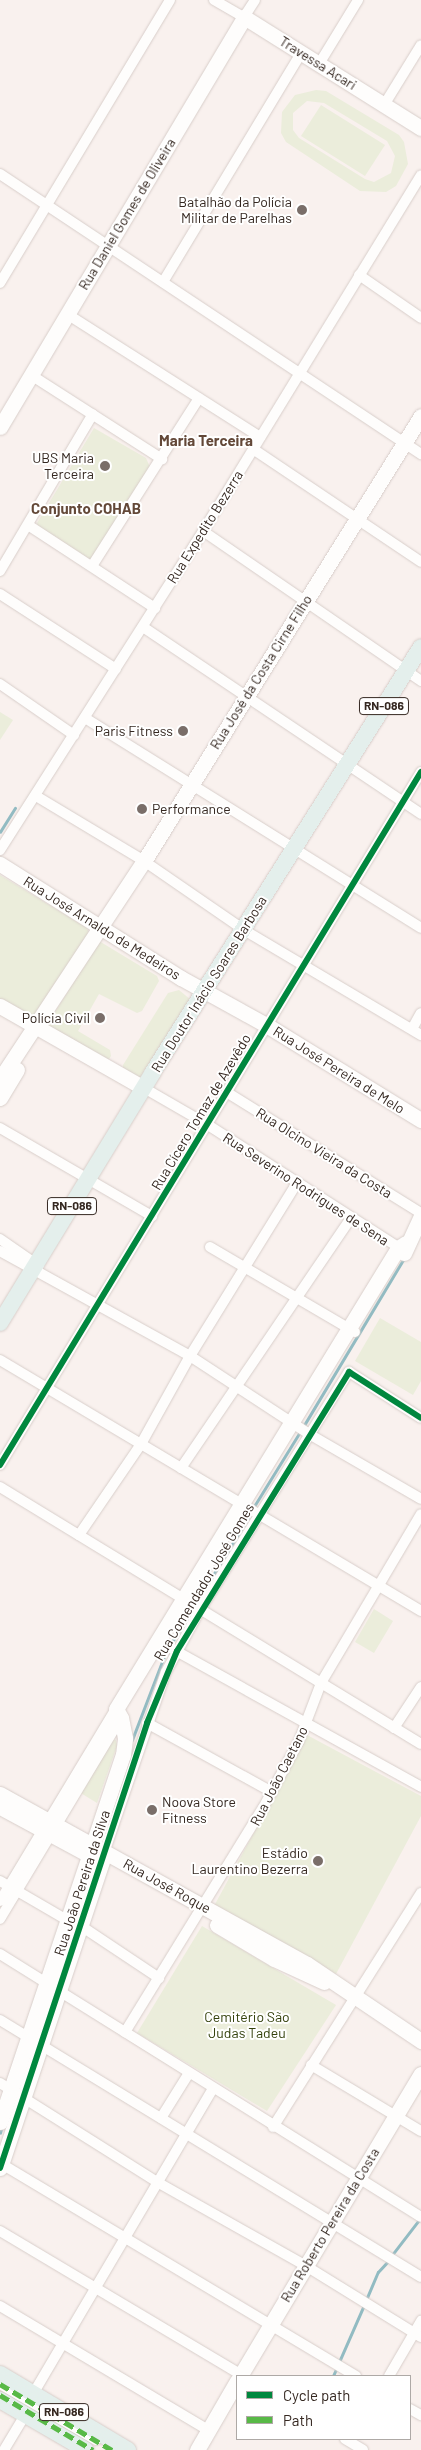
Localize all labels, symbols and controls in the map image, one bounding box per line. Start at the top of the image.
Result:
street label: Travessa Acari [276,33,360,93]
street label: Rua Daniel Gomes de Oliveira [75,135,179,293]
place label: Batalhão da Polícia Militar de Parelhas [178,194,292,226]
marker: Batalhão da Polícia Militar de Parelhas [296,204,308,216]
district label: Maria Terceira [159,432,253,450]
place label: UBS Maria Terceira [32,450,94,482]
marker: UBS Maria Terceira [98,459,112,473]
street label: Rua Expedito Bezerra [163,467,247,587]
district label: Conjunto COHAB [31,500,141,518]
street label: Rua José da Costa Cirne Filho [206,592,316,752]
road number: RN-086 [358,696,410,716]
place label: Paris Fitness [95,723,173,739]
marker: Paris Fitness [177,725,189,737]
place label: Performance [152,801,231,817]
marker: Performance [136,803,148,815]
street label: Rua José Arnaldo de Medeiros [20,873,184,983]
street label: Rua Doutor Inácio Soares Barbosa [148,893,270,1075]
place label: Polícia Civil [22,1010,90,1026]
marker: Polícia Civil [94,1012,106,1024]
street label: Rua José Pereira de Melo [270,1023,408,1117]
street label: Rua Cícero Tomaz de Azevêdo [148,1031,254,1193]
street label: Rua Olcino Vieira da Costa [253,1104,395,1202]
street label: Rua Severino Rodrigues de Sena [220,1129,392,1249]
road number: RN-086 [46,1196,98,1216]
street label: Rua Comendador José Gomes [150,1500,258,1664]
street label: Rua João Caetano [247,1723,311,1829]
place label: Noova Store Fitness [162,1794,236,1826]
marker: Noova Store Fitness [146,1804,158,1816]
street label: Rua João Pereira da Silva [51,1808,113,1958]
place label: Estádio Laurentino Bezerra [192,1845,308,1878]
street label: Rua José Roque [120,1855,214,1917]
marker: Estádio Laurentino Bezerra [312,1855,324,1867]
park label: Cemitério São Judas Tadeu [204,2009,290,2041]
street label: Rua Roberto Pereira da Costa [277,2145,383,2305]
legend [236,2375,411,2440]
text: Cycle path [283,2386,350,2404]
road number: RN-086 [38,2402,90,2422]
text: Path [283,2411,313,2429]

